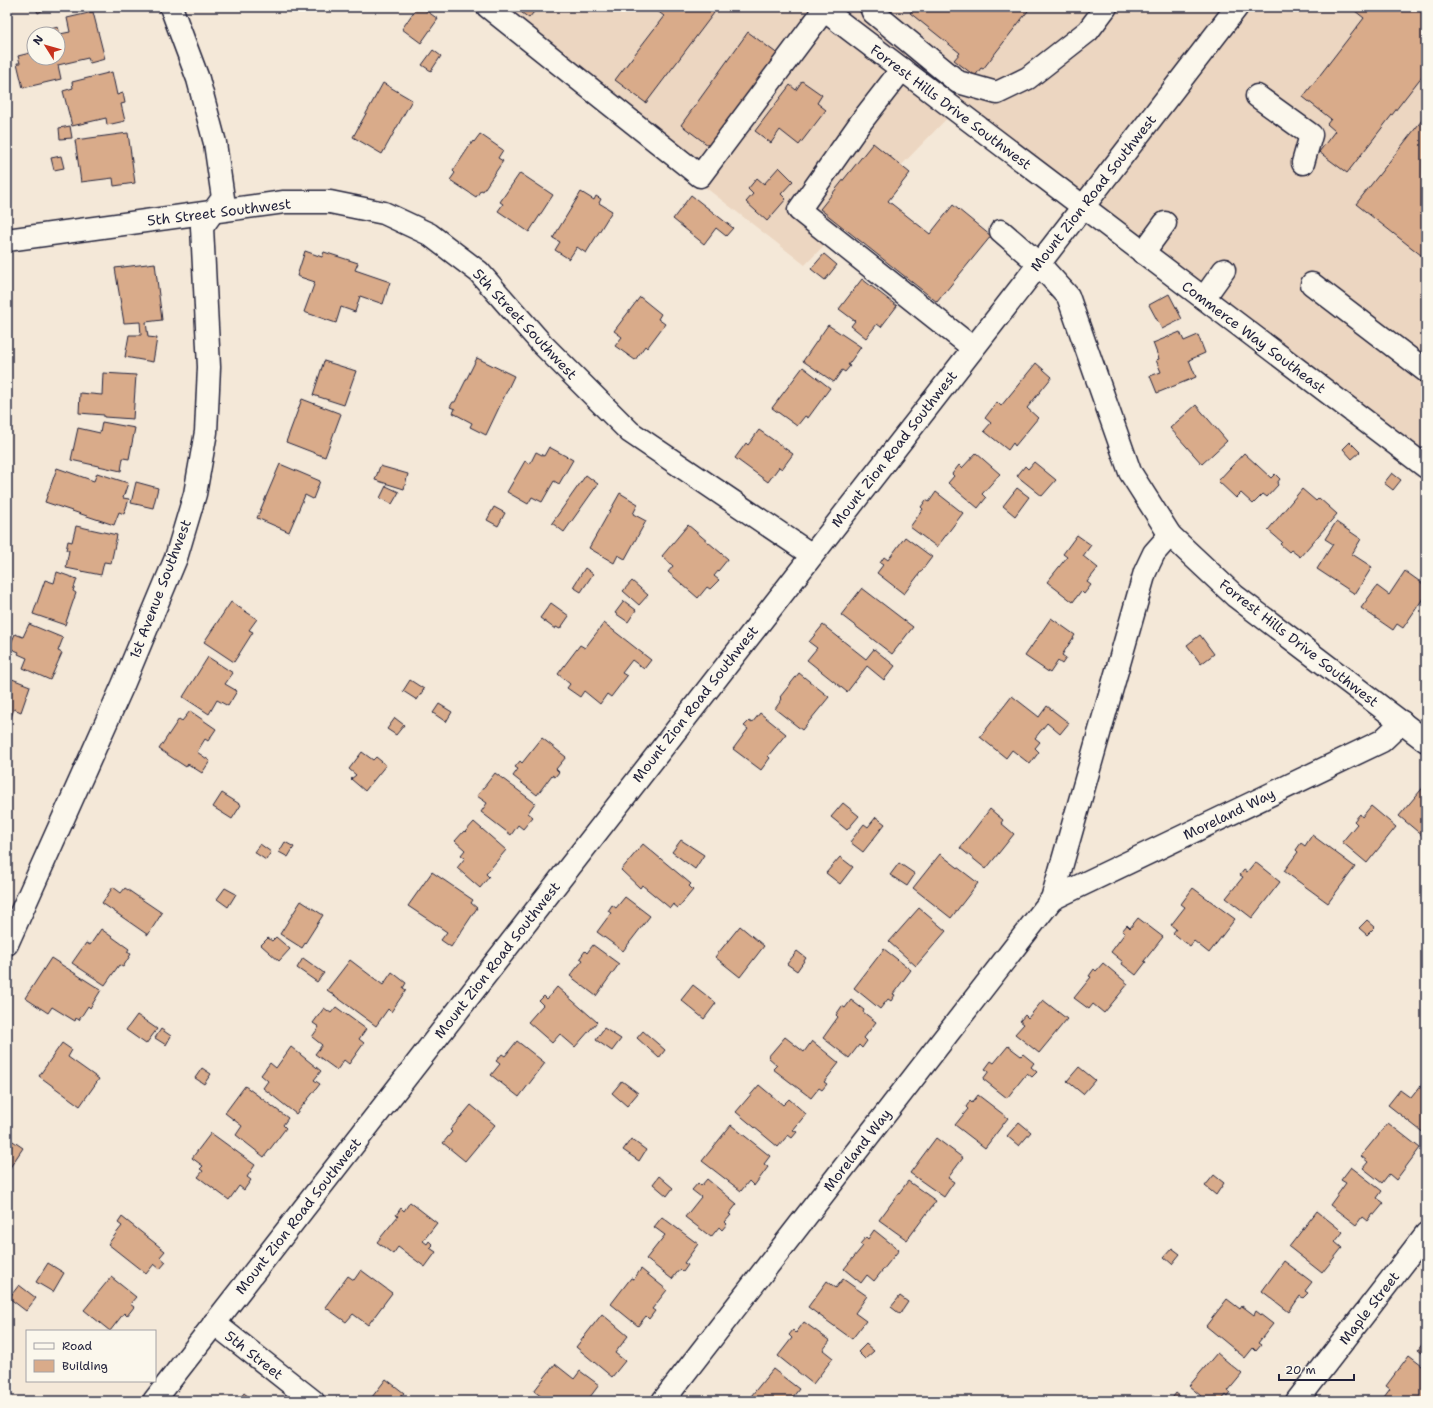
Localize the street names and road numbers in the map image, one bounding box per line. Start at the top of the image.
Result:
street label: Forrest Hills Drive Southwest [867,41,1035,173]
street label: Mount Zion Road Southwest [1026,111,1160,275]
street label: 5th Street Southwest [146,194,292,230]
street label: 5th Street Southwest [469,265,581,383]
street label: Commerce Way Southeast [1178,277,1330,397]
street label: Mount Zion Road Southwest [827,367,961,531]
street label: 1st Avenue Southwest [125,517,195,661]
street label: Forrest Hills Drive Southwest [1216,575,1382,711]
street label: Mount Zion Road Southwest [628,622,762,786]
street label: Moreland Way [1180,784,1278,844]
street label: Mount Zion Road Southwest [430,878,564,1042]
street label: Moreland Way [819,1105,895,1195]
street label: Mount Zion Road Southwest [231,1134,365,1298]
street label: Maple Street [1335,1268,1403,1348]
street label: 5th Street [221,1327,287,1383]

